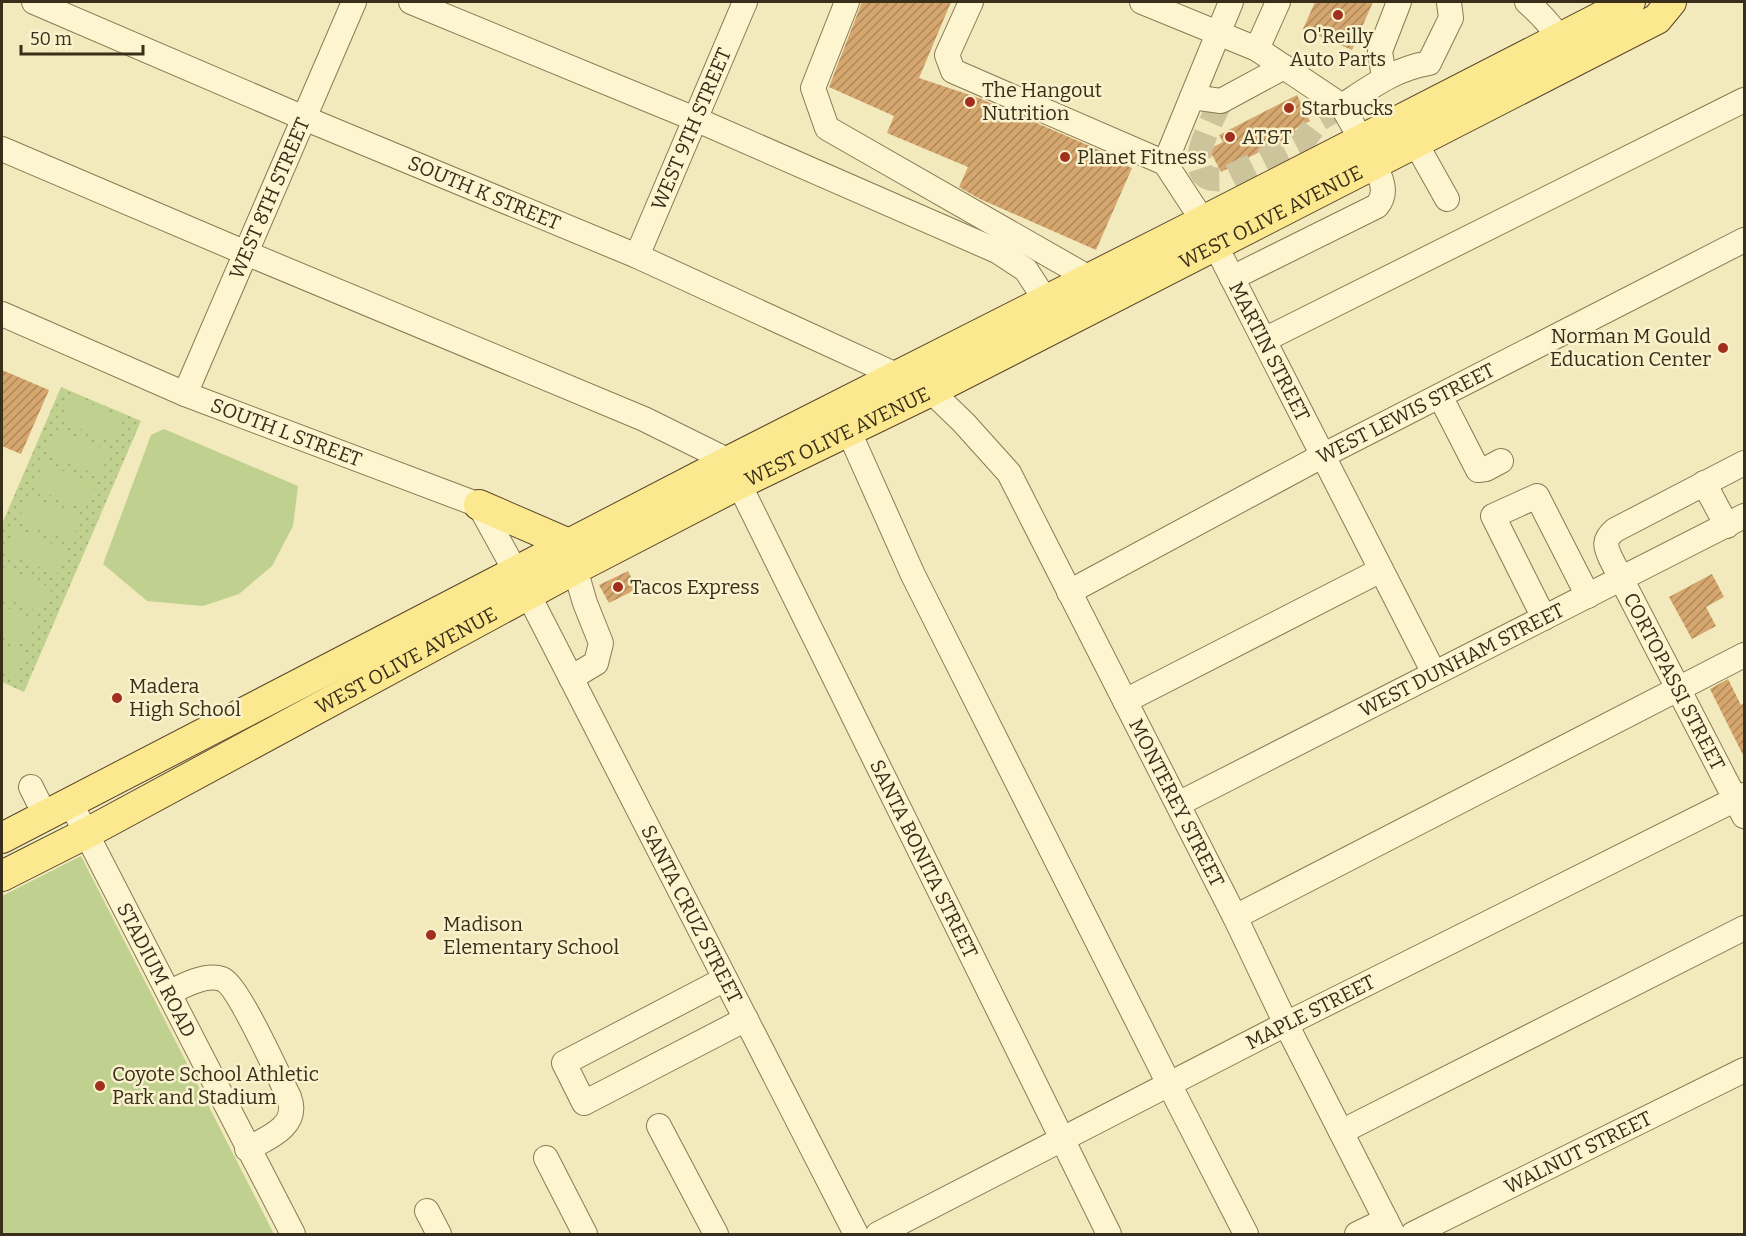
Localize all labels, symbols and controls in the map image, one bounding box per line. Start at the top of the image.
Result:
marker: O'Reilly Auto Parts [1331,8,1345,22]
scale bar [21,18,142,56]
place label: O'Reilly Auto Parts [1290,24,1386,71]
text: 50 m [30,28,72,50]
street label: WEST 9TH STREET [646,44,736,214]
place label: The Hangout Nutrition [982,78,1102,125]
marker: The Hangout Nutrition [963,95,977,109]
place label: Starbucks [1301,96,1393,120]
marker: Starbucks [1282,101,1296,115]
street label: WEST 8TH STREET [224,114,315,283]
place label: AT&T [1242,125,1292,149]
marker: AT&T [1223,130,1237,144]
place label: Planet Fitness [1077,145,1207,169]
street label: SOUTH K STREET [405,150,564,235]
marker: Planet Fitness [1058,150,1072,164]
street label: WEST OLIVE AVENUE [1175,160,1367,274]
street label: MARTIN STREET [1224,278,1315,425]
place label: Norman M Gould Education Center [1550,324,1711,371]
marker: Norman M Gould Education Center [1716,341,1730,355]
street label: WEST LEWIS STREET [1313,358,1499,469]
street label: WEST OLIVE AVENUE [741,381,934,491]
street label: SOUTH L STREET [207,393,365,472]
place label: Tacos Express [630,575,759,599]
marker: Tacos Express [611,580,625,594]
street label: CORTOPASSI STREET [1618,588,1730,774]
street label: WEST DUNHAM STREET [1355,598,1568,722]
street label: WEST OLIVE AVENUE [311,602,501,719]
place label: Madera High School [129,674,241,721]
marker: Madera High School [110,691,124,705]
street label: MONTEREY STREET [1124,715,1230,891]
street label: SANTA BONITA STREET [865,756,983,962]
street label: SANTA CRUZ STREET [636,821,748,1007]
street label: STADIUM ROAD [112,899,201,1041]
place label: Madison Elementary School [443,912,620,959]
marker: Madison Elementary School [424,928,438,942]
street label: MAPLE STREET [1242,969,1379,1055]
place label: Coyote School Athletic Park and Stadium [112,1062,319,1109]
marker: Coyote School Athletic Park and Stadium [93,1079,107,1093]
street label: WALNUT STREET [1500,1106,1656,1199]

